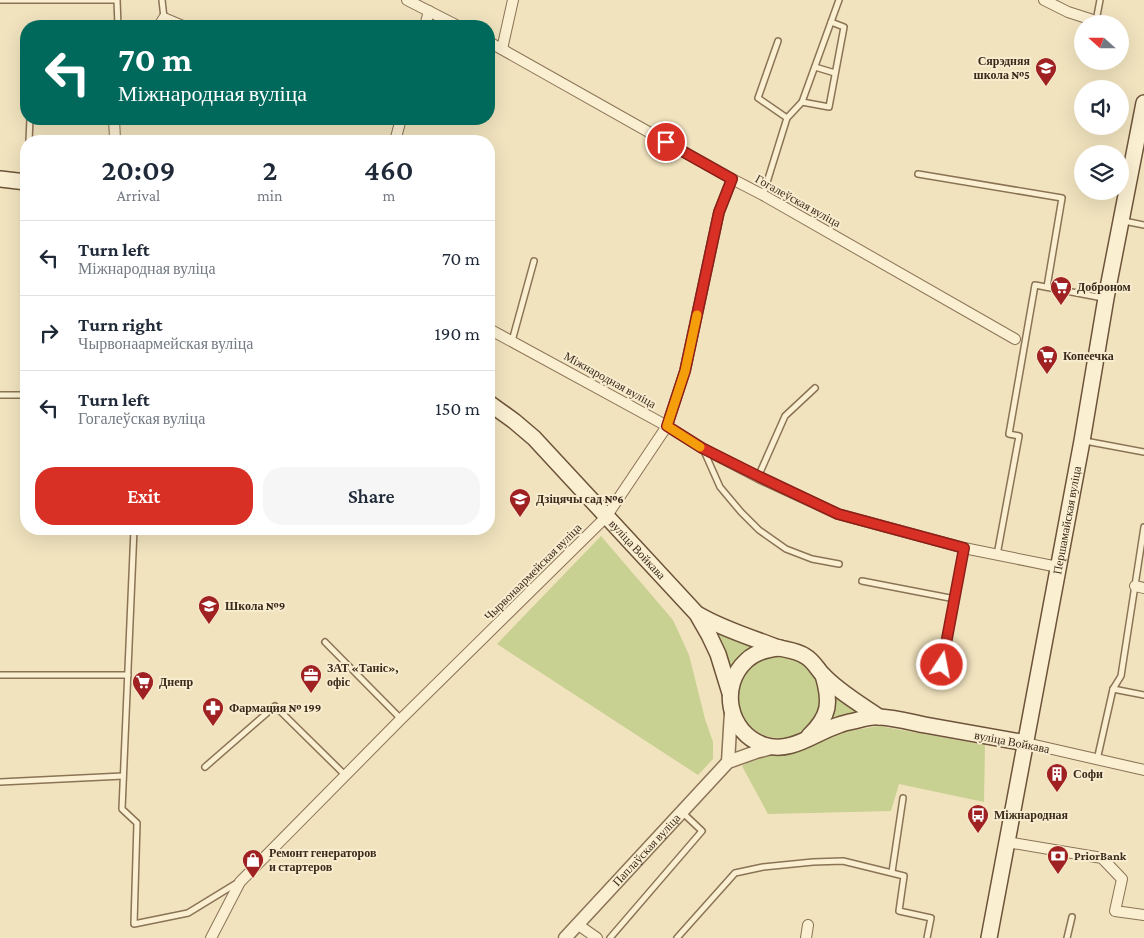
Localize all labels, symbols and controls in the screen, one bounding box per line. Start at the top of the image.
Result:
north arrow [1074,15,1129,70]
map controls [1074,15,1129,200]
icon: left [35,40,100,105]
text: 70 m [118,40,192,79]
place label: Сярэдняя школа №5 [974,54,1030,82]
school or university icon: Сярэдняя школа №5 [1034,56,1058,87]
button: sound [1074,80,1129,135]
text: Міжнародная вуліца [118,81,307,106]
pin [645,121,687,163]
icon: arrive [652,128,680,156]
button: layers [1074,145,1129,200]
text: 20:09 [101,153,176,186]
text: 2 [262,153,277,186]
text: 460 [364,153,414,186]
street label: Гогалеўская вуліца [753,172,844,231]
text: Arrival [117,187,160,204]
text: min [257,187,283,204]
text: m [382,187,395,204]
text: Turn left [78,239,150,260]
icon: left [35,244,63,272]
text: 70 m [442,248,480,269]
text: Міжнародная вуліца [78,260,216,277]
supermarket icon: Доброном [1049,275,1073,306]
place label: Доброном [1077,280,1131,294]
text: Turn right [78,314,163,335]
icon: right [35,319,63,347]
text: 190 m [434,323,480,344]
text: Чырвонаармейская вуліца [78,335,253,352]
supermarket icon: Копеечка [1035,344,1059,375]
street label: Міжнародная вуліца [562,349,659,411]
place label: Копеечка [1063,349,1114,363]
text: Turn left [78,389,150,410]
icon: left [35,394,63,422]
text: 150 m [435,398,480,419]
text: Гогалеўская вуліца [78,410,205,427]
street label: Першамайская вуліца [1050,464,1084,575]
button: Exit [35,467,253,525]
button: Share [263,467,480,525]
school or university icon: Дзіцячы сад №6 [508,487,532,518]
place label: Дзіцячы сад №6 [536,492,624,506]
street label: вуліца Войкава [606,517,669,583]
street label: Чырвонаармейская вуліца [482,520,585,623]
school or university icon: Школа №9 [197,594,221,625]
place label: Школа №9 [225,599,285,613]
position arrow [915,638,967,690]
place label: ЗАТ «Таніс», офіс [327,661,399,689]
office icon: ЗАТ «Таніс», офіс [299,663,323,694]
supermarket icon: Днепр [131,670,155,701]
place label: Днепр [159,675,193,689]
pharmacy icon: Фармация № 199 [201,696,225,727]
place label: Фармация № 199 [229,701,321,715]
street label: вуліца Войкава [973,728,1051,756]
building icon: Софи [1045,762,1069,793]
place label: Софи [1073,767,1103,781]
bus stop icon: Міжнародная [966,803,990,834]
place label: Міжнародная [994,808,1069,822]
street label: Паплаўская вуліца [610,810,684,889]
bank icon: PriorBank [1046,844,1070,875]
place label: Ремонт генераторов и стартеров [269,846,377,874]
shop icon: Ремонт генераторов и стартеров [241,848,265,879]
place label: PriorBank [1074,849,1127,863]

